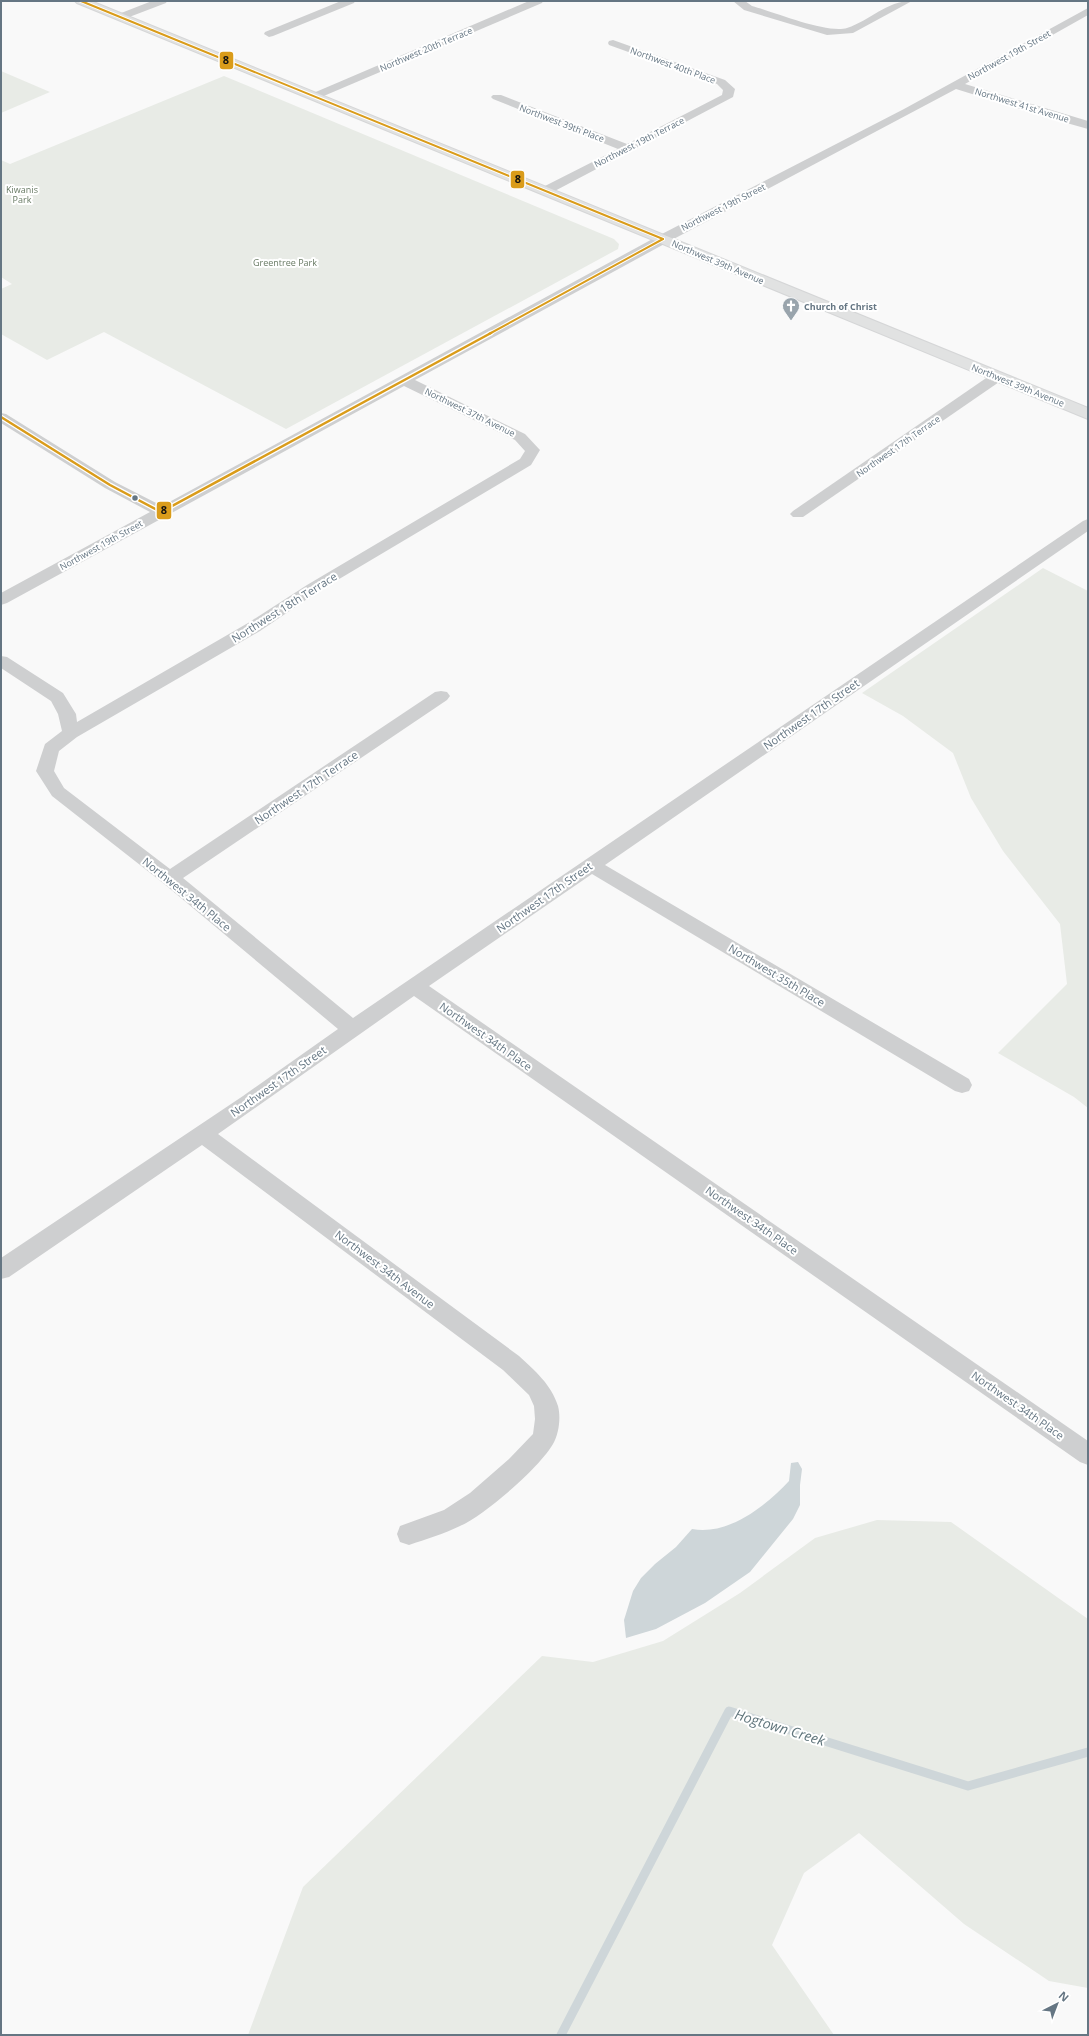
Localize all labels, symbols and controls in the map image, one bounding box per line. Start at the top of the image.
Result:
street label: Northwest 20th Terrace [378,24,474,74]
street label: Northwest 19th Street [965,27,1053,83]
street label: Northwest 40th Place [629,44,717,86]
line badge: 8 [219,51,234,70]
text: 8 [223,52,229,67]
street label: Northwest 41st Avenue [973,84,1071,126]
street label: Northwest 39th Place [518,101,606,145]
street label: Northwest 19th Terrace [592,114,686,170]
line badge: 8 [510,170,525,189]
text: 8 [515,171,521,186]
street label: Northwest 19th Street [679,180,767,234]
park label: Kiwanis Park [6,183,38,206]
street label: Northwest 39th Avenue [670,237,766,287]
park label: Greentree Park [253,256,317,269]
church icon: Church of Christ [781,296,801,321]
place label: Church of Christ [804,300,877,313]
street label: Northwest 39th Avenue [970,360,1066,410]
street label: Northwest 37th Avenue [423,384,517,440]
street label: Northwest 17th Terrace [853,412,943,480]
unlabelled marker [130,493,140,503]
line badge: 8 [156,501,172,520]
text: 8 [161,502,167,517]
street label: Northwest 19th Street [57,517,145,573]
street label: Northwest 18th Terrace [228,568,340,646]
street label: Northwest 17th Street [760,675,862,753]
street label: Northwest 17th Terrace [251,747,361,827]
street label: Northwest 34th Place [140,854,234,934]
street label: Northwest 17th Street [493,858,595,936]
street label: Northwest 35th Place [726,940,828,1010]
street label: Northwest 34th Place [437,998,535,1074]
street label: Northwest 17th Street [227,1042,329,1120]
street label: Northwest 34th Place [703,1182,801,1258]
street label: Northwest 34th Avenue [332,1227,438,1311]
street label: Northwest 34th Place [969,1367,1067,1443]
water label: Hogtown Creek [733,1704,829,1750]
north arrow [1037,1984,1077,2024]
text: N [1056,1988,1072,2005]

